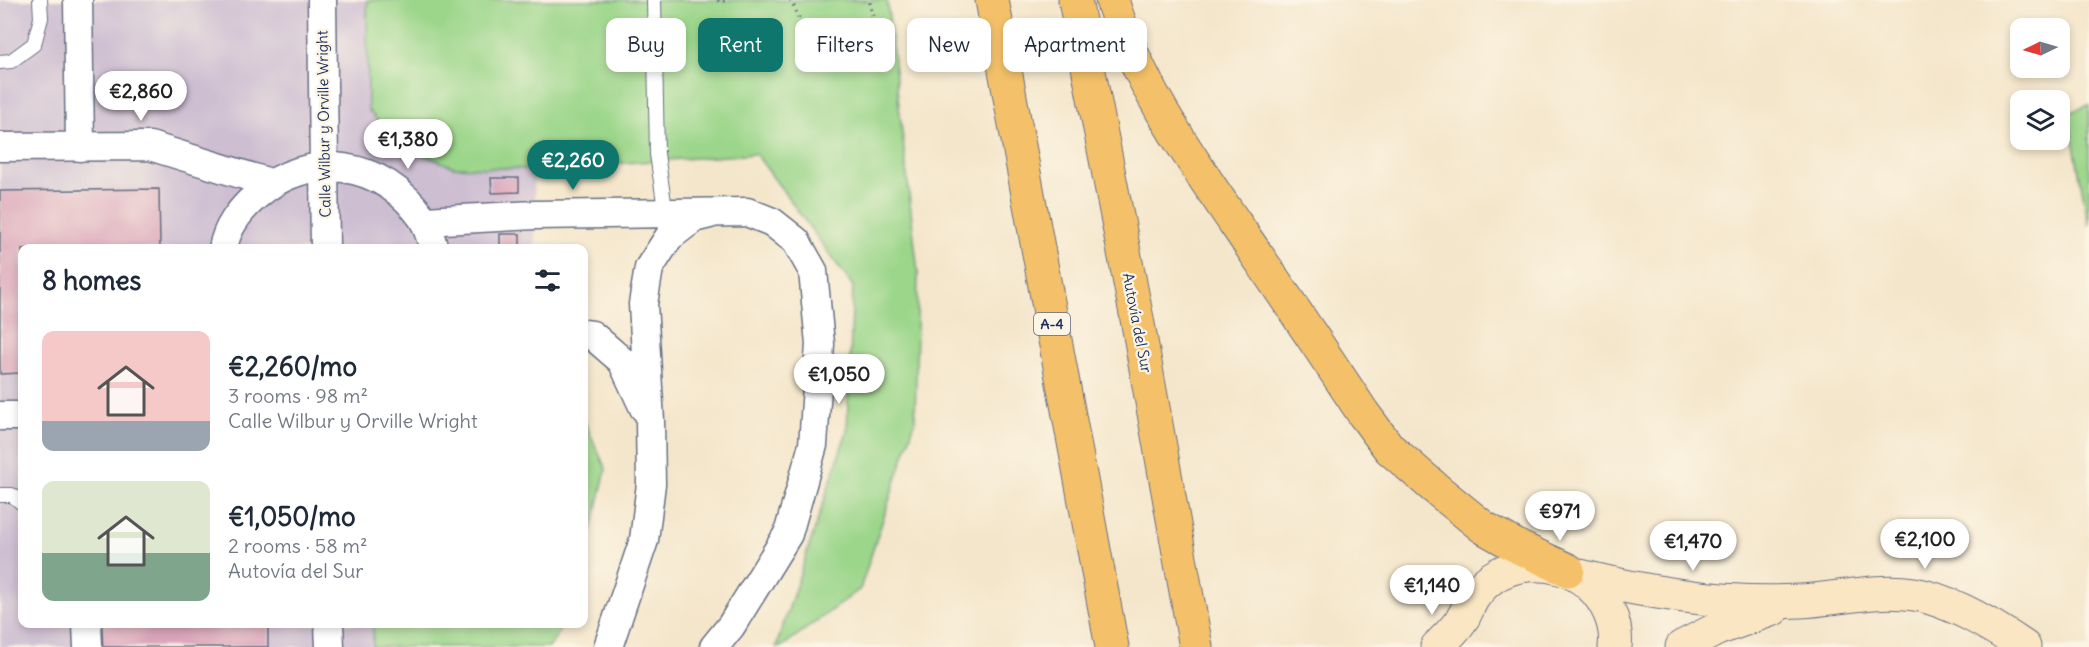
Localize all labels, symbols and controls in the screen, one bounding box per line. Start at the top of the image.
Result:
chip: Buy [606,18,686,72]
chip: Rent [698,18,783,72]
chip: Filters [795,18,895,72]
chip: New [907,18,991,72]
chip: Apartment [1003,18,1147,72]
north arrow [2010,18,2070,78]
map controls [2010,18,2070,150]
street label: Calle Wilbur y Orville Wright [312,30,335,218]
pin: €2,860 [92,71,190,122]
text: €2,860 [109,78,173,103]
button: layers [2010,90,2070,150]
pin: €1,380 [359,119,457,170]
text: €1,380 [378,126,438,151]
pin: €2,260 [524,140,622,191]
text: €2,260 [541,147,605,172]
text: 8 homes [42,264,141,297]
icon: filters [531,264,564,297]
street label: Autovía del Sur [1118,271,1157,375]
road number: A-4 [1034,313,1070,335]
text: €2,260/mo [228,350,357,383]
pin: €1,050 [790,354,888,405]
icon: home [90,355,162,427]
text: €1,050 [808,361,870,386]
text: 3 rooms · 98 m² [228,383,368,408]
text: Calle Wilbur y Orville Wright [228,408,478,433]
pin: €971 [1524,491,1596,542]
text: €971 [1539,498,1581,523]
text: €1,050/mo [228,500,356,533]
icon: home [90,505,162,577]
pin: €2,100 [1876,519,1974,570]
pin: €1,470 [1644,521,1742,572]
text: €2,100 [1894,526,1956,551]
text: €1,470 [1664,528,1722,553]
text: 2 rooms · 58 m² [228,533,368,558]
text: Autovía del Sur [228,558,364,583]
pin: €1,140 [1383,565,1481,616]
text: €1,140 [1404,572,1460,597]

